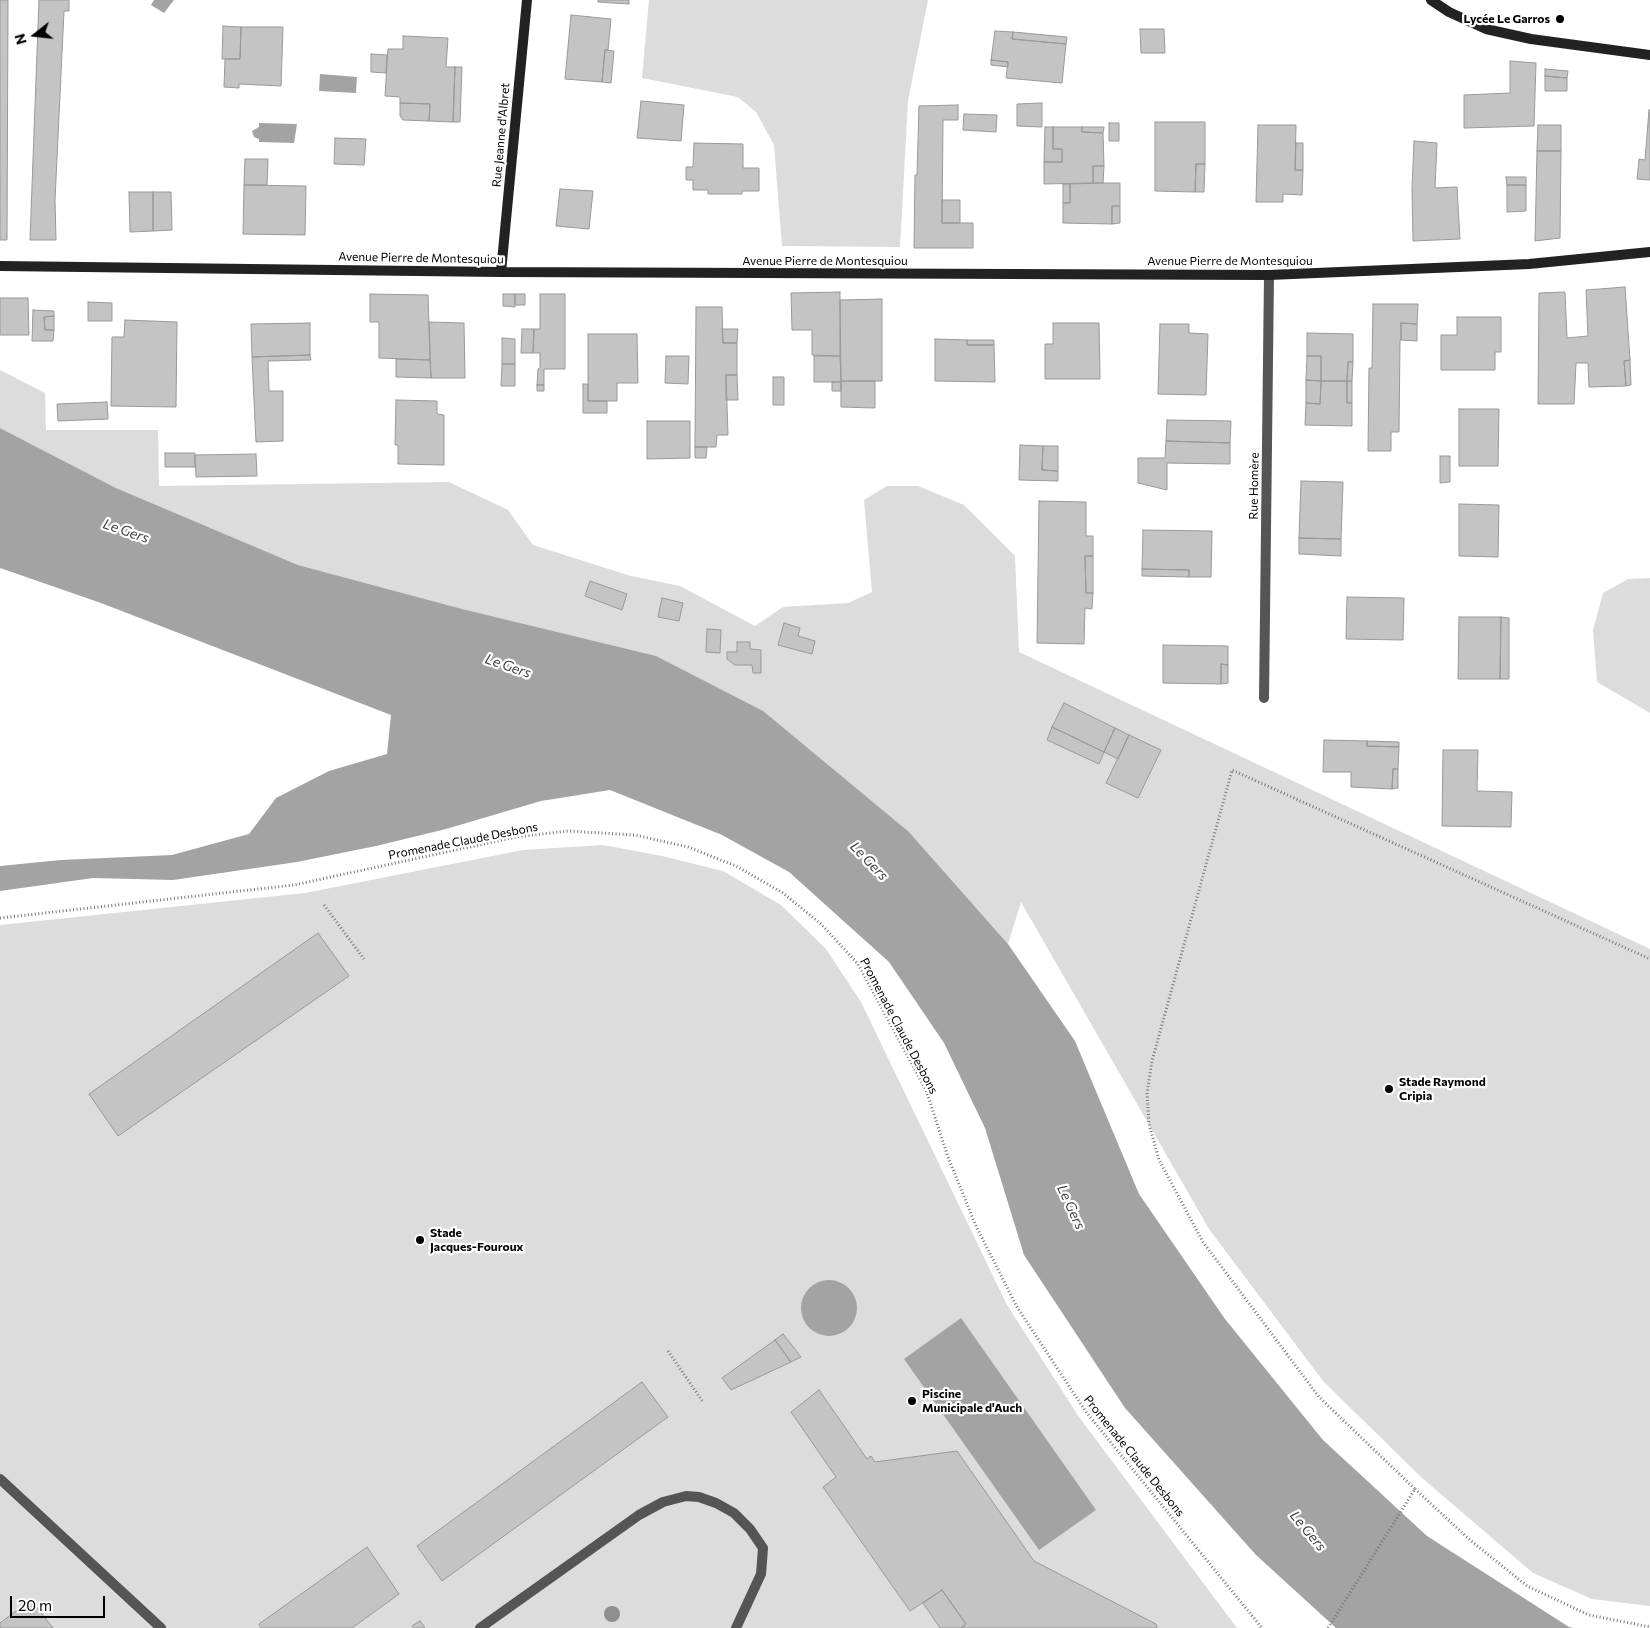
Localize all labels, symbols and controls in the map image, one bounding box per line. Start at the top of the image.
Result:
north arrow [10,10,60,60]
place label: Lycée Le Garros [1463,12,1550,26]
marker: Lycée Le Garros [1554,13,1566,25]
text: N [10,32,30,47]
street label: Rue Jeanne d'Albret [489,82,513,188]
street label: Avenue Pierre de Montesquiou [338,249,504,267]
street label: Avenue Pierre de Montesquiou [742,254,908,268]
street label: Avenue Pierre de Montesquiou [1147,254,1313,268]
street label: Rue Homère [1246,452,1262,520]
water label: Le Gers [101,515,151,547]
water label: Le Gers [483,650,533,682]
street label: Promenade Claude Desbons [387,819,539,863]
water label: Le Gers [846,838,892,884]
street label: Promenade Claude Desbons [857,956,941,1096]
place label: Stade Raymond Cripia [1399,1075,1486,1103]
marker: Stade Raymond Cripia [1383,1083,1395,1095]
water label: Le Gers [1053,1182,1089,1232]
place label: Stade Jacques-Fouroux [430,1226,523,1254]
marker: Stade Jacques-Fouroux [414,1234,426,1246]
place label: Piscine Municipale d'Auch [922,1387,1022,1415]
street label: Promenade Claude Desbons [1081,1392,1187,1520]
marker: Piscine Municipale d'Auch [906,1395,918,1407]
water label: Le Gers [1286,1507,1330,1555]
scale bar [12,1586,108,1618]
text: 20 m [18,1596,52,1614]

